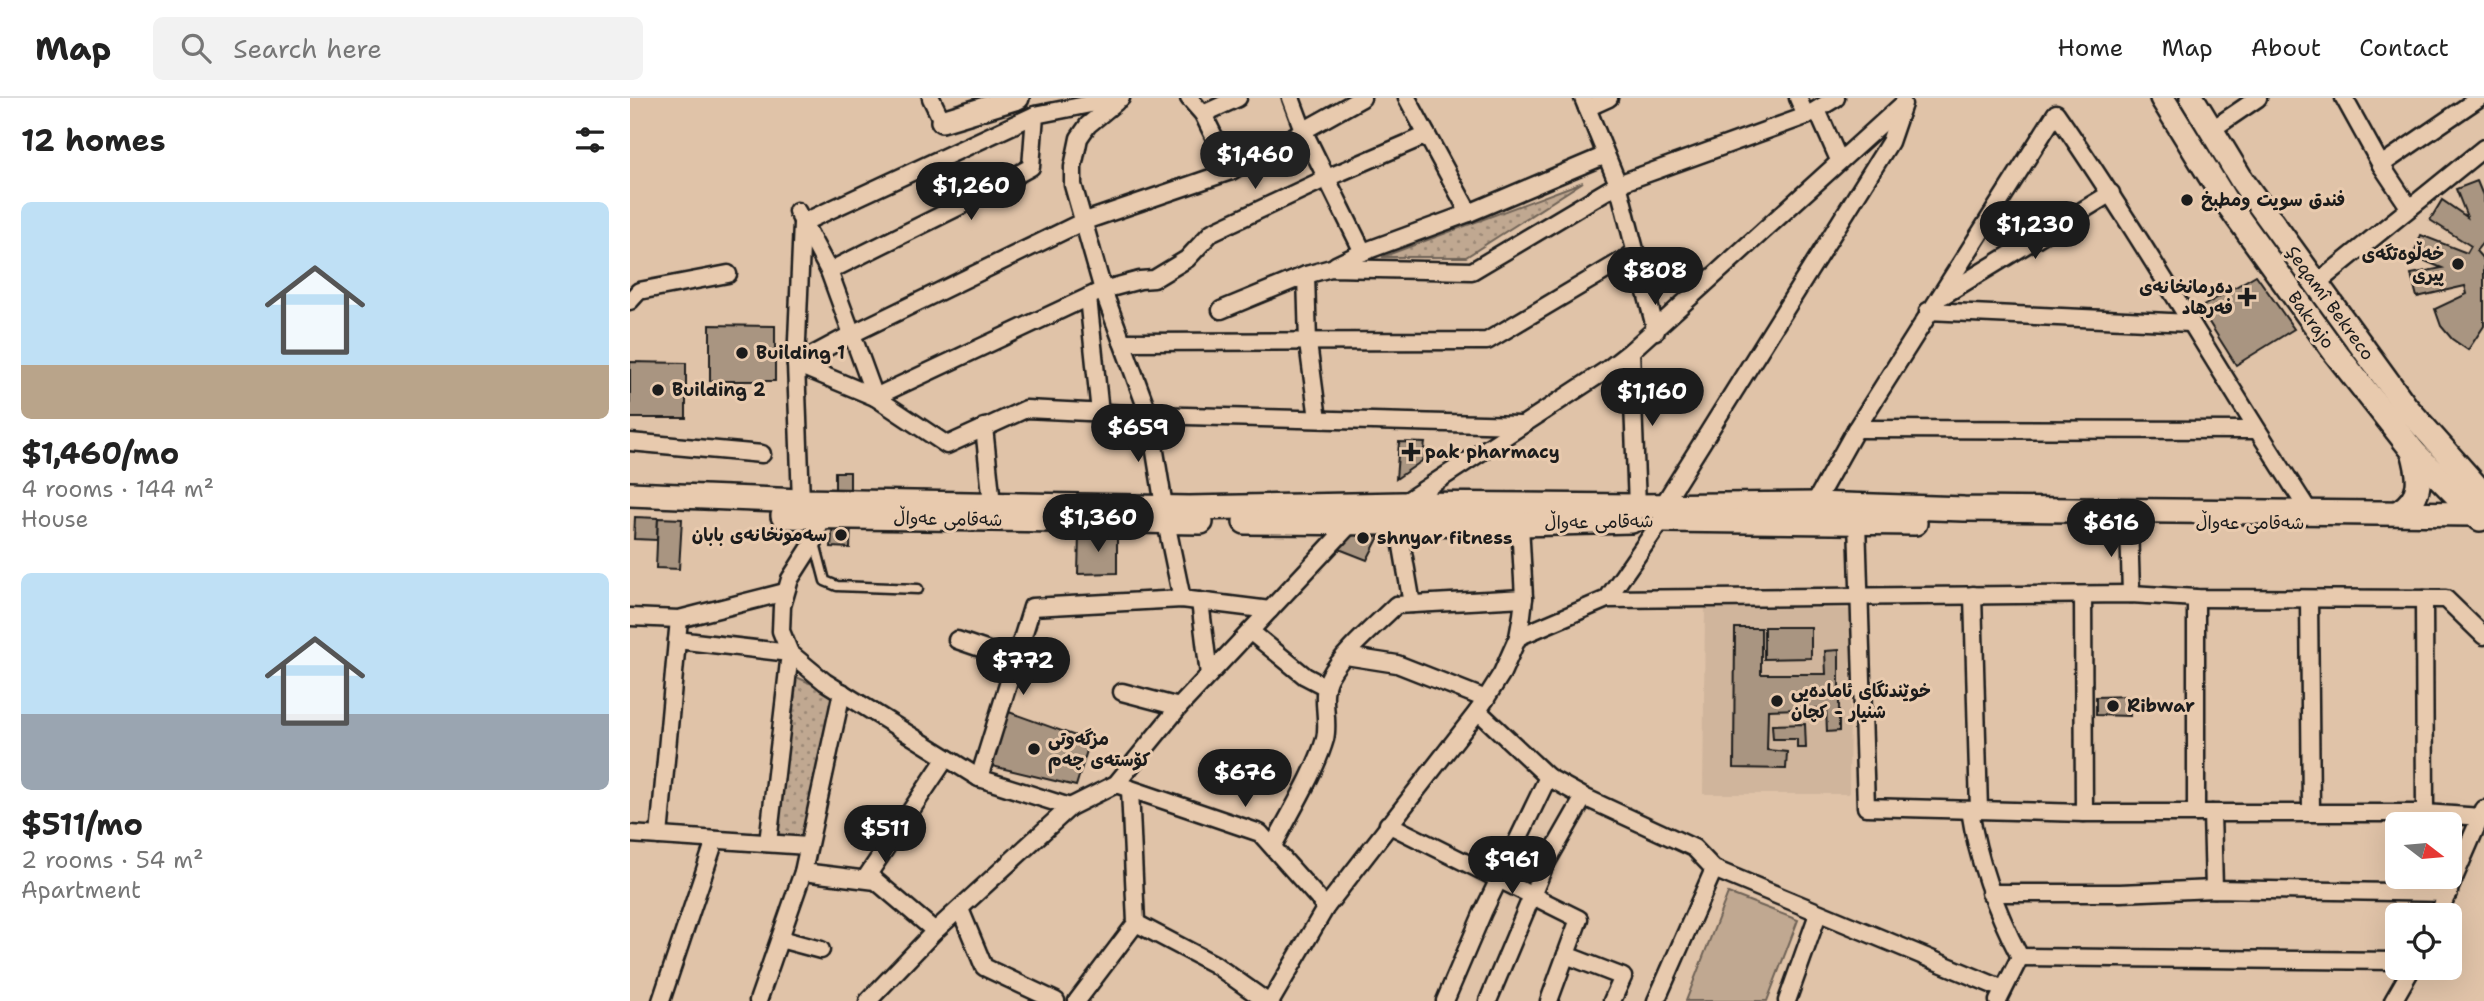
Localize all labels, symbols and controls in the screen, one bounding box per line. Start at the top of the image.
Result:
search box [153,17,643,80]
text: Map [35,26,111,71]
icon: search [177,29,215,67]
text: Search here [233,31,382,66]
text: Home [2057,32,2123,64]
text: Map [2161,32,2213,64]
text: About [2251,32,2321,64]
text: Contact [2359,32,2449,64]
text: 12 homes [21,120,165,161]
icon: filters [571,121,609,159]
pin: $1,460 [1198,132,1312,191]
text: $1,460 [1216,139,1294,169]
pin: $1,260 [914,162,1028,222]
text: $1,260 [932,170,1010,200]
place label: فندق سويت ومطبخ [2201,188,2345,212]
marker: فندق سويت ومطبخ [2179,192,2195,208]
pin: $1,230 [1978,202,2092,261]
text: $1,230 [1996,209,2074,239]
street label: Şeqamî Bekreco [2280,241,2380,365]
place label: خەڵوەتگەی پیری [2362,241,2445,287]
icon: home [252,247,378,373]
pin: $808 [1614,248,1696,307]
text: $808 [1623,255,1687,285]
marker: خەڵوەتگەی پیری [2450,256,2466,272]
place label: دەرمانخانەی فەرھاد [2139,275,2233,320]
street label: Bakrajo [2282,286,2340,354]
marker: دەرمانخانەی فەرھاد [2239,289,2255,305]
place label: Building 1 [756,341,845,365]
marker: Building 1 [734,345,750,361]
pin: $1,160 [1595,368,1709,428]
text: $1,160 [1617,376,1687,406]
place label: Building 2 [672,378,766,402]
marker: Building 2 [650,382,666,398]
pin: $659 [1097,404,1179,464]
text: $659 [1107,412,1169,442]
text: $1,460/mo [21,433,179,474]
place label: pak pharmacy [1425,440,1560,464]
marker: pak pharmacy [1403,444,1419,460]
text: 4 rooms · 144 m² [21,474,214,504]
pin: $1,360 [1041,494,1155,554]
pin: $616 [2070,500,2152,559]
text: $1,360 [1059,502,1137,532]
text: House [21,504,89,534]
street label: شەقامی عەواڵ [893,504,1003,532]
street label: شەقامی عەواڵ [1544,507,1654,535]
text: $616 [2083,507,2139,537]
street label: شەقامی عەواڵ [2195,509,2305,535]
place label: سەمونخانەی بابان [692,523,827,547]
place label: shnyar fitness [1377,526,1513,550]
marker: سەمونخانەی بابان [833,527,849,543]
marker: shnyar fitness [1355,530,1371,546]
icon: home [252,618,378,744]
pin: $772 [982,638,1064,697]
text: $772 [992,645,1054,675]
place label: خوێندنگای ئامادەیی شنیار - کچان [1791,679,1931,724]
marker: خوێندنگای ئامادەیی شنیار - کچان [1769,693,1785,709]
place label: Ribwar [2127,694,2195,718]
marker: Ribwar [2105,698,2121,714]
place label: مزگه‌وتی کۆستەی چەم [1048,727,1150,774]
marker: مزگه‌وتی کۆستەی چەم [1026,741,1042,757]
pin: $676 [1204,750,1286,809]
text: $676 [1214,757,1276,787]
text: $511/mo [21,804,143,845]
pin: $511 [844,806,926,865]
north arrow [2385,812,2462,889]
map controls [2385,812,2462,980]
text: $511 [860,813,910,843]
pin: $961 [1471,836,1553,896]
text: $961 [1484,844,1540,874]
text: 2 rooms · 54 m² [21,845,204,875]
text: Apartment [21,875,141,905]
button: locate [2385,903,2462,980]

